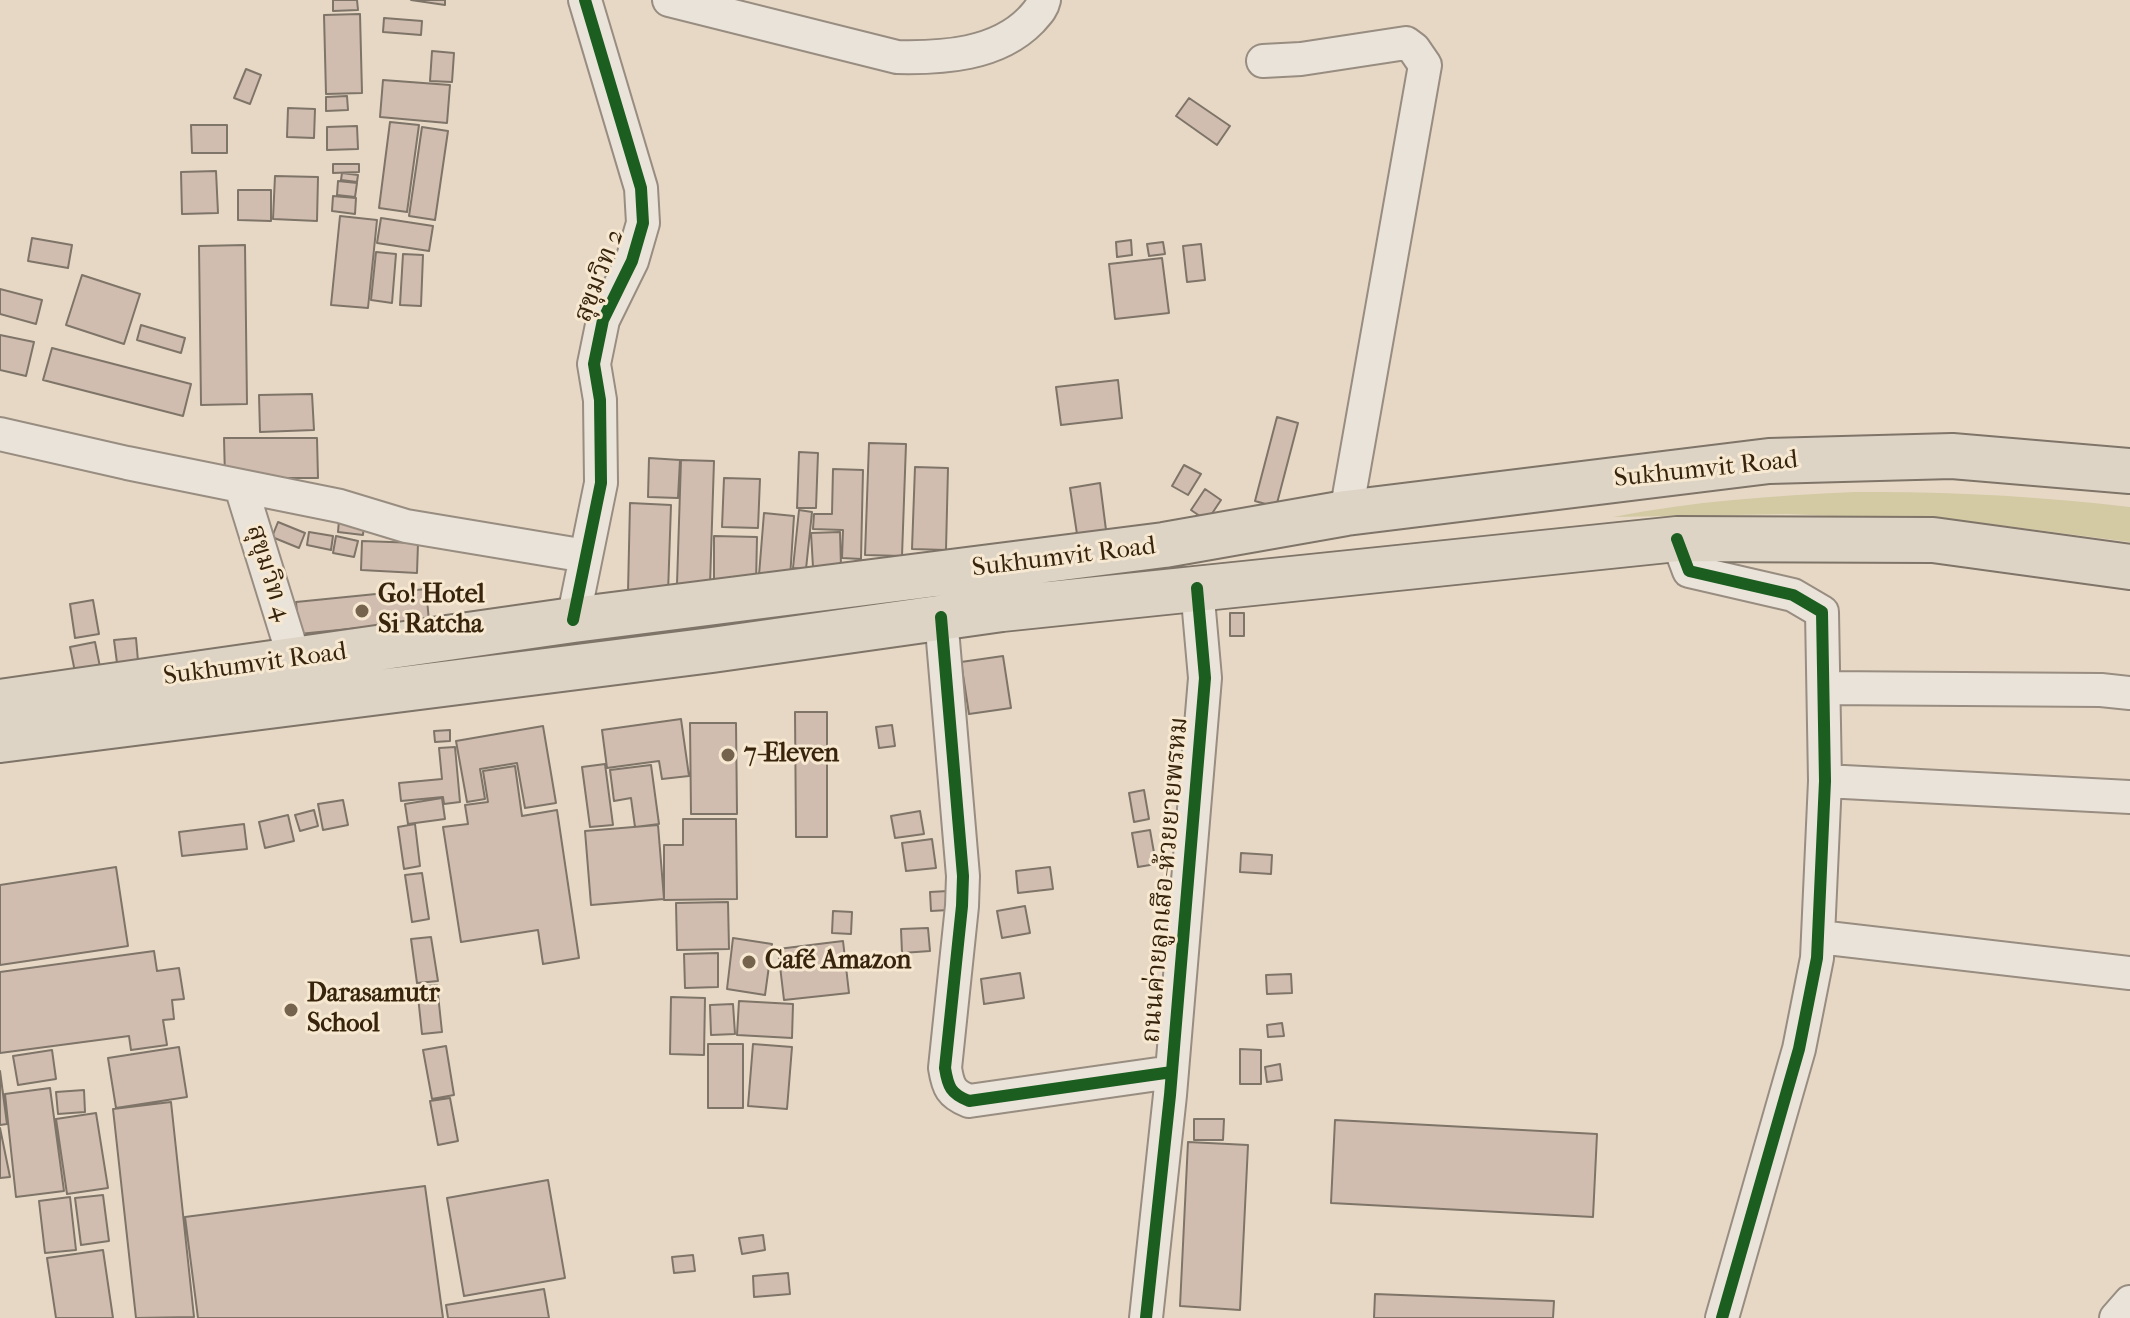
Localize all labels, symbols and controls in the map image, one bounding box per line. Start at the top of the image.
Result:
street label: สุขุมวิท 2 [568,225,632,327]
street label: Sukhumvit Road [1612,445,1800,495]
street label: สุขุมวิท 4 [239,521,297,625]
street label: Sukhumvit Road [970,531,1158,585]
place label: Go! Hotel Si Ratcha [378,580,485,642]
marker: Go! Hotel Si Ratcha [353,602,371,620]
street label: Sukhumvit Road [161,637,349,693]
street label: ถนนค่ายลูกเสึอ-ห้วยยายพรหม [1136,716,1196,1044]
place label: 7-Eleven [744,739,839,771]
marker: 7-Eleven [719,746,737,764]
place label: Café Amazon [765,946,911,978]
marker: Café Amazon [740,953,758,971]
place label: Darasamutr School [307,979,440,1040]
marker: Darasamutr School [282,1001,300,1019]

